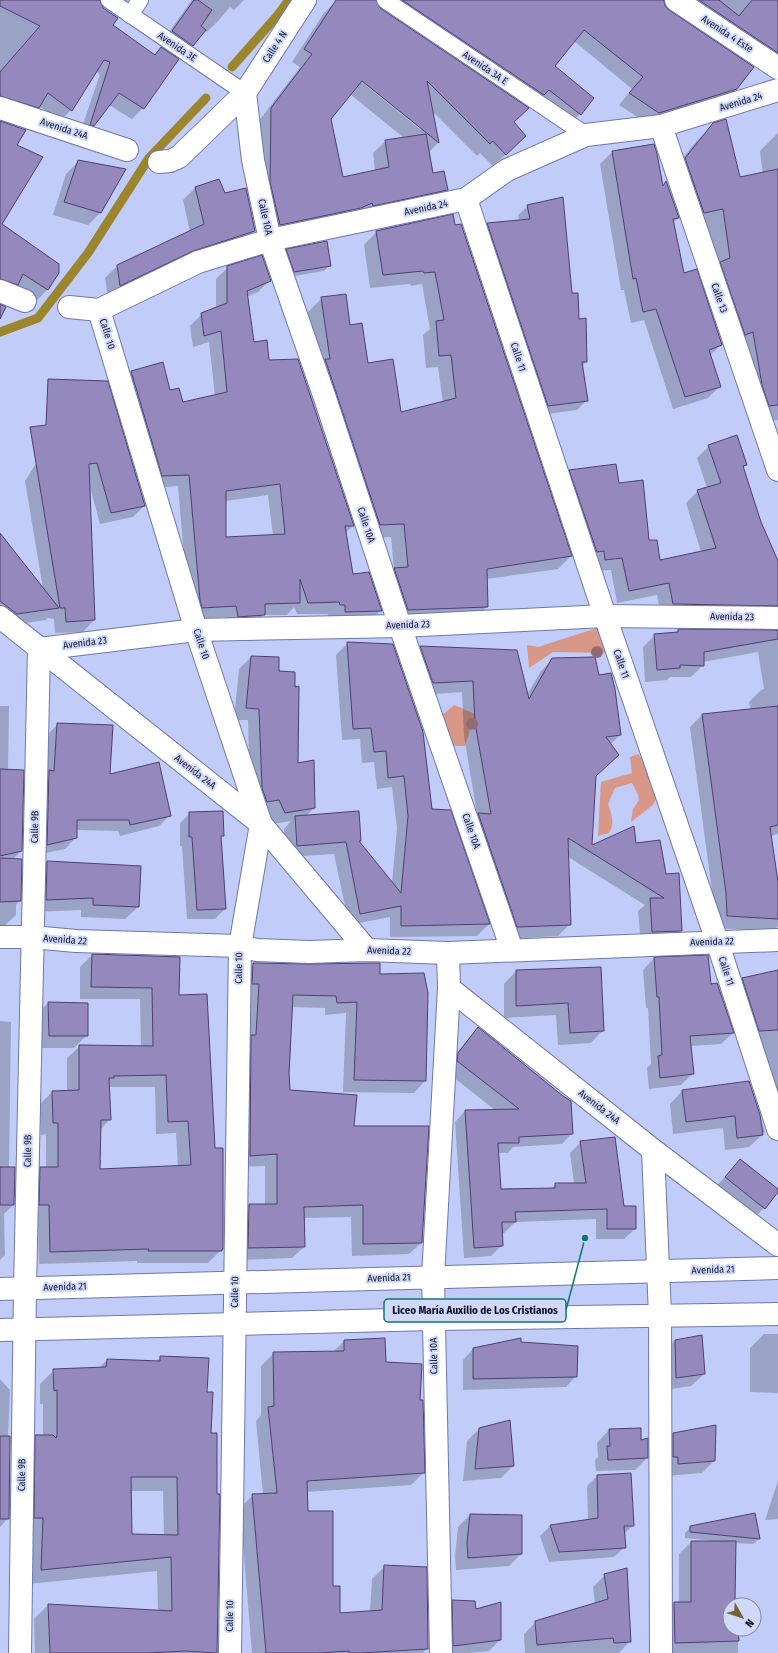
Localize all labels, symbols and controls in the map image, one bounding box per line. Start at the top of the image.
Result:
street label: Avenida 4 Este [699,13,755,55]
street label: Calle 4 N [260,29,290,65]
street label: Avenida 3E [155,30,199,65]
street label: Avenida 3A E [460,49,510,88]
street label: Avenida 24 [718,90,764,114]
street label: Avenida 24A [39,116,90,143]
street label: Calle 10A [255,198,275,237]
street label: Avenida 24 [403,198,449,218]
street label: Calle 13 [708,282,730,315]
street label: Calle 10 [97,317,117,351]
street label: Calle 11 [508,341,528,373]
street label: Calle 10A [355,506,378,545]
street label: Avenida 23 [710,611,755,623]
street label: Avenida 23 [386,618,431,632]
street label: Calle 10 [190,627,212,661]
street label: Avenida 23 [62,634,108,652]
street label: Calle 11 [610,648,632,680]
street label: Avenida 24A [172,752,219,792]
street label: Calle 9B [29,810,41,843]
street label: Calle 10A [459,812,483,851]
street label: Avenida 22 [43,932,88,948]
street label: Avenida 22 [690,935,735,949]
street label: Avenida 22 [367,944,412,958]
street label: Calle 10 [233,952,245,984]
street label: Calle 11 [716,955,736,987]
street label: Avenida 24A [576,1087,623,1127]
street label: Calle 9B [22,1134,34,1167]
street label: Avenida 21 [691,1263,735,1277]
street label: Avenida 21 [367,1271,411,1285]
street label: Calle 10 [229,1276,241,1308]
street label: Avenida 21 [43,1280,87,1294]
callout: Liceo María Auxilio de Los Cristianos [384,1299,566,1322]
text: Liceo María Auxilio de Los Cristianos [392,1304,558,1317]
street label: Calle 10A [428,1337,440,1374]
street label: Calle 9B [16,1458,28,1491]
north arrow [722,1597,762,1637]
street label: Calle 10 [224,1600,236,1632]
text: N [742,1616,757,1630]

